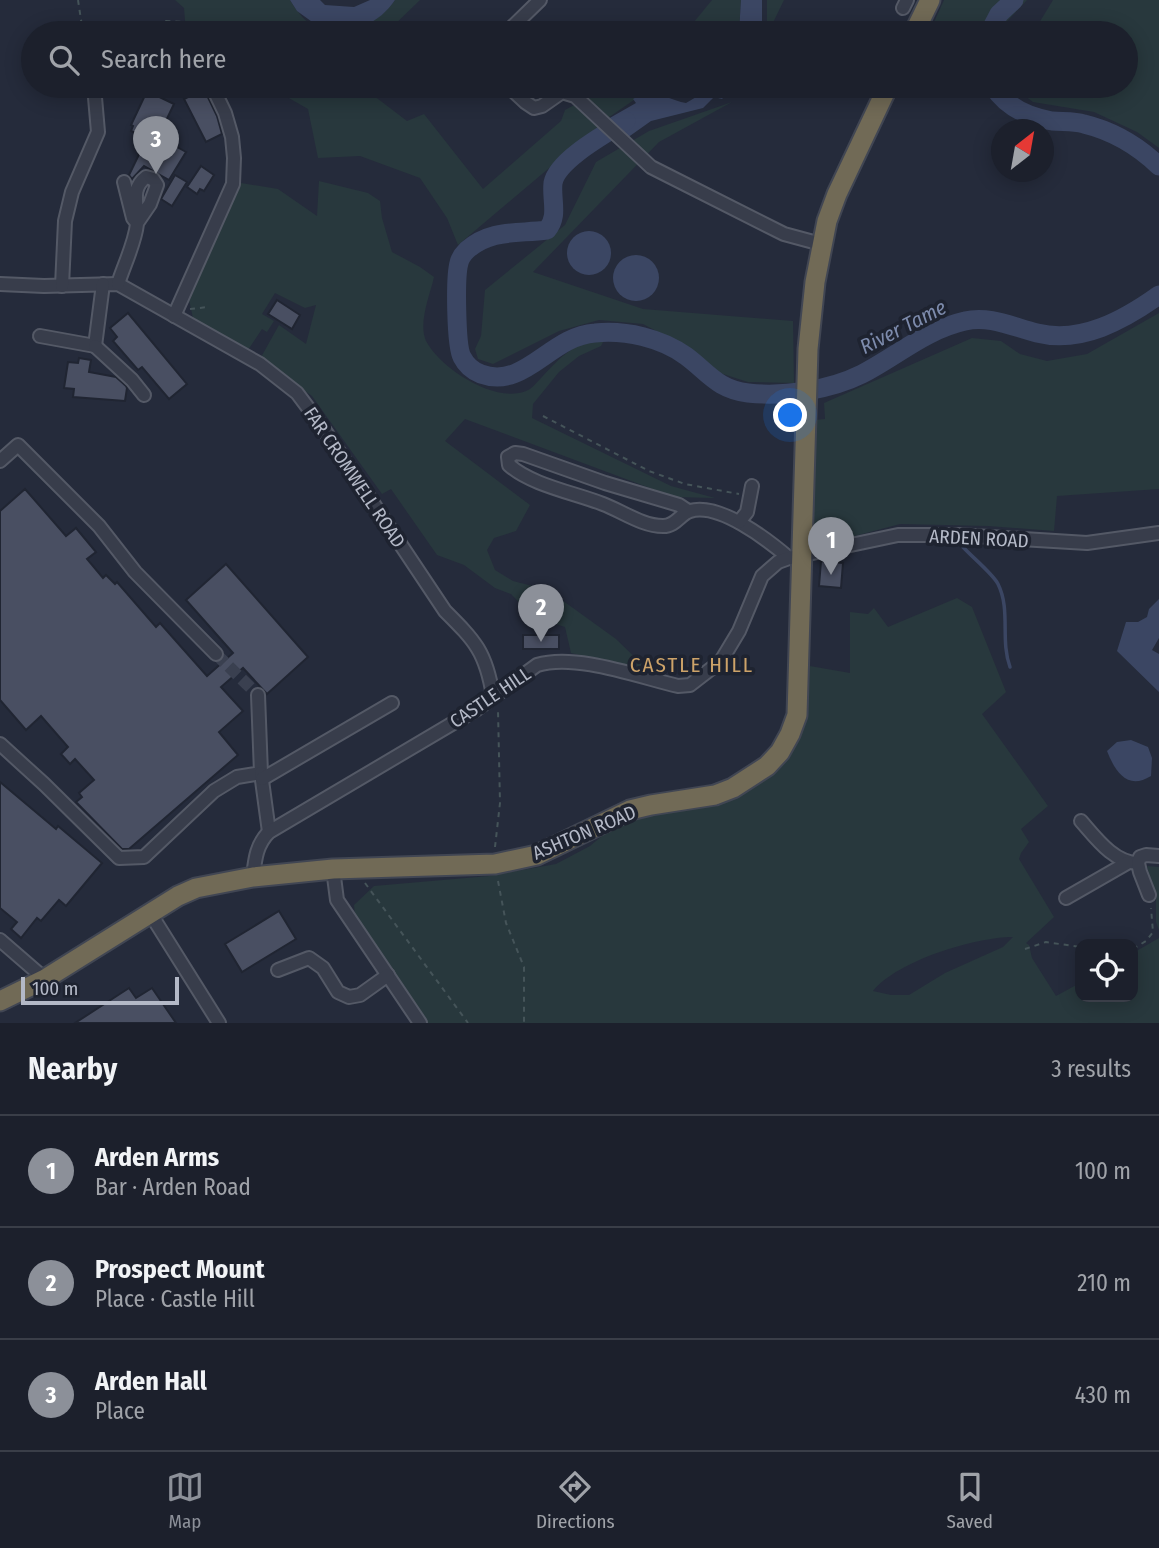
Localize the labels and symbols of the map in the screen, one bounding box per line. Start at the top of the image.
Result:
pin: 3 [133,116,179,174]
north arrow [991,119,1054,182]
water label: River Tame [855,294,951,360]
your location [773,398,807,432]
street label: FAR CROMWELL ROAD [299,403,410,552]
pin: 1 [808,517,854,575]
street label: ARDEN ROAD [929,524,1029,553]
pin: 2 [518,584,564,642]
district label: CASTLE HILL [630,652,754,678]
street label: CASTLE HILL [445,662,536,733]
street label: ASHTON ROAD [529,800,639,865]
scale bar [21,974,178,1006]

